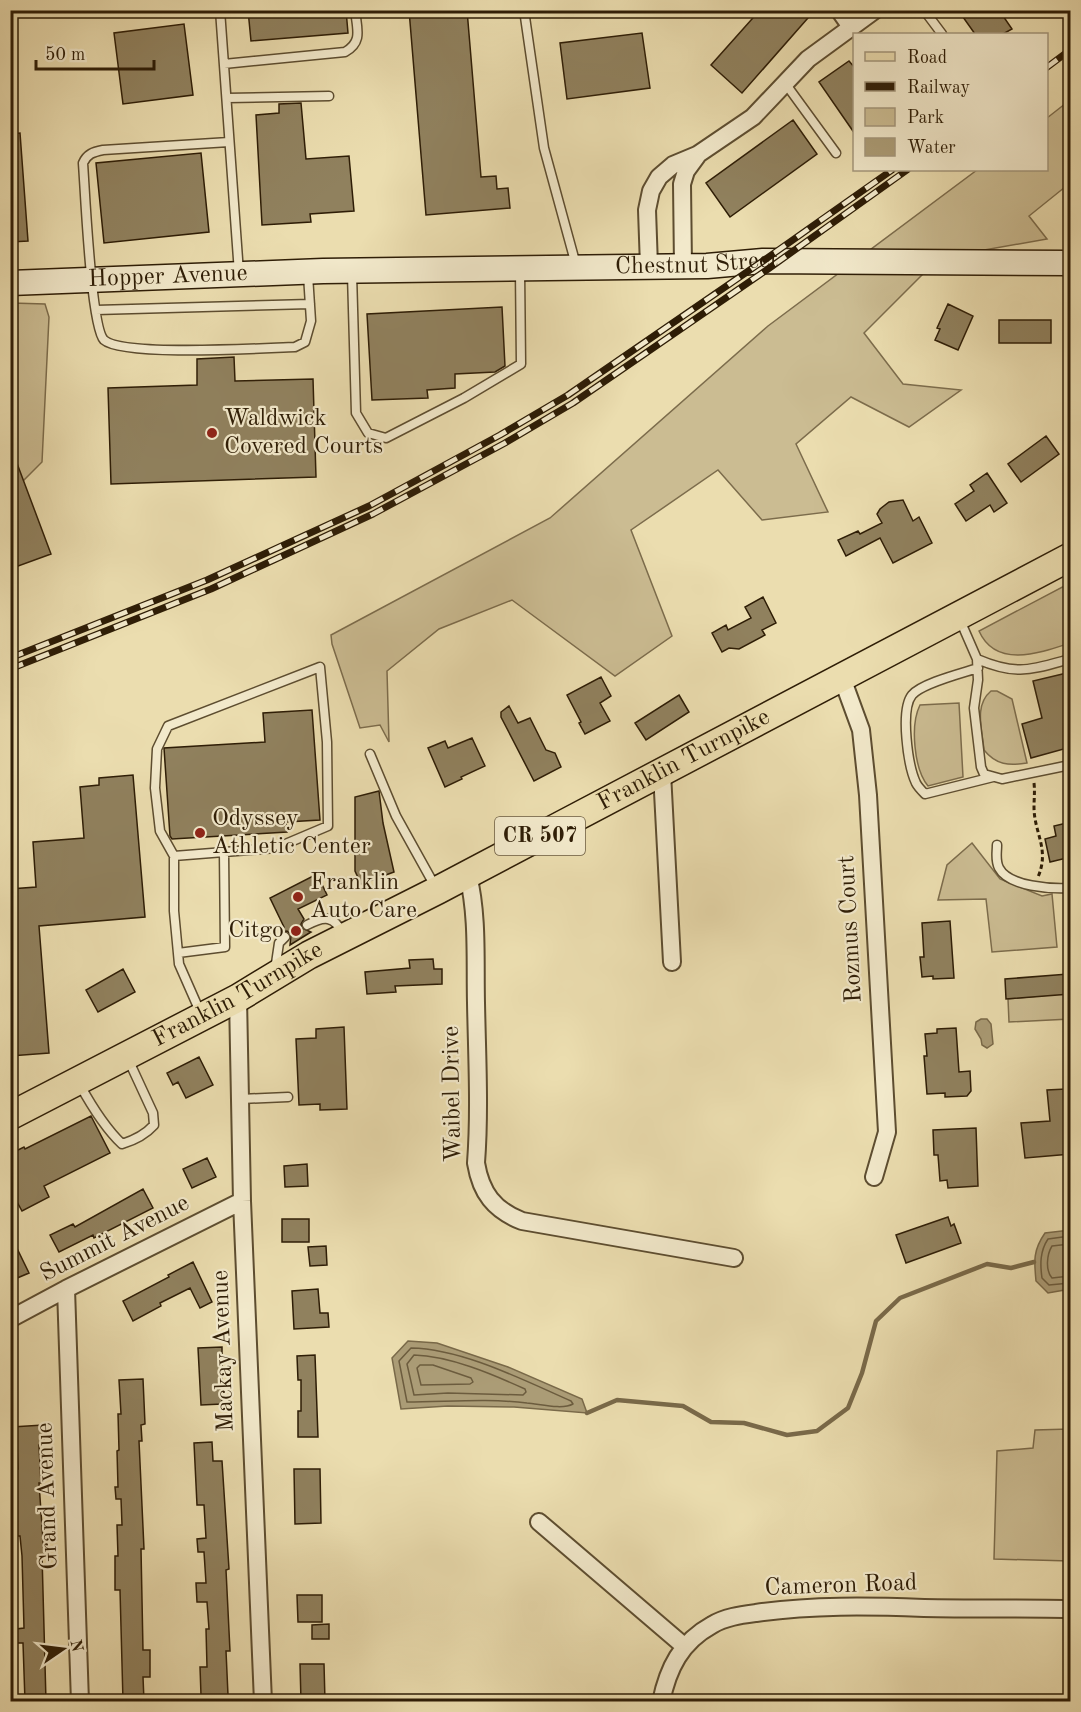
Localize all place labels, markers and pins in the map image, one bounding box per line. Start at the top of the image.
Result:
place label: Waldwick Covered Courts [224,407,383,459]
marker: Waldwick Covered Courts [205,426,219,440]
place label: Odyssey Athletic Center [212,807,371,859]
marker: Odyssey Athletic Center [193,826,207,840]
place label: Franklin Auto Care [310,871,417,923]
marker: Franklin Auto Care [291,890,305,904]
place label: Citgo [228,919,284,943]
marker: Citgo [289,924,303,938]

